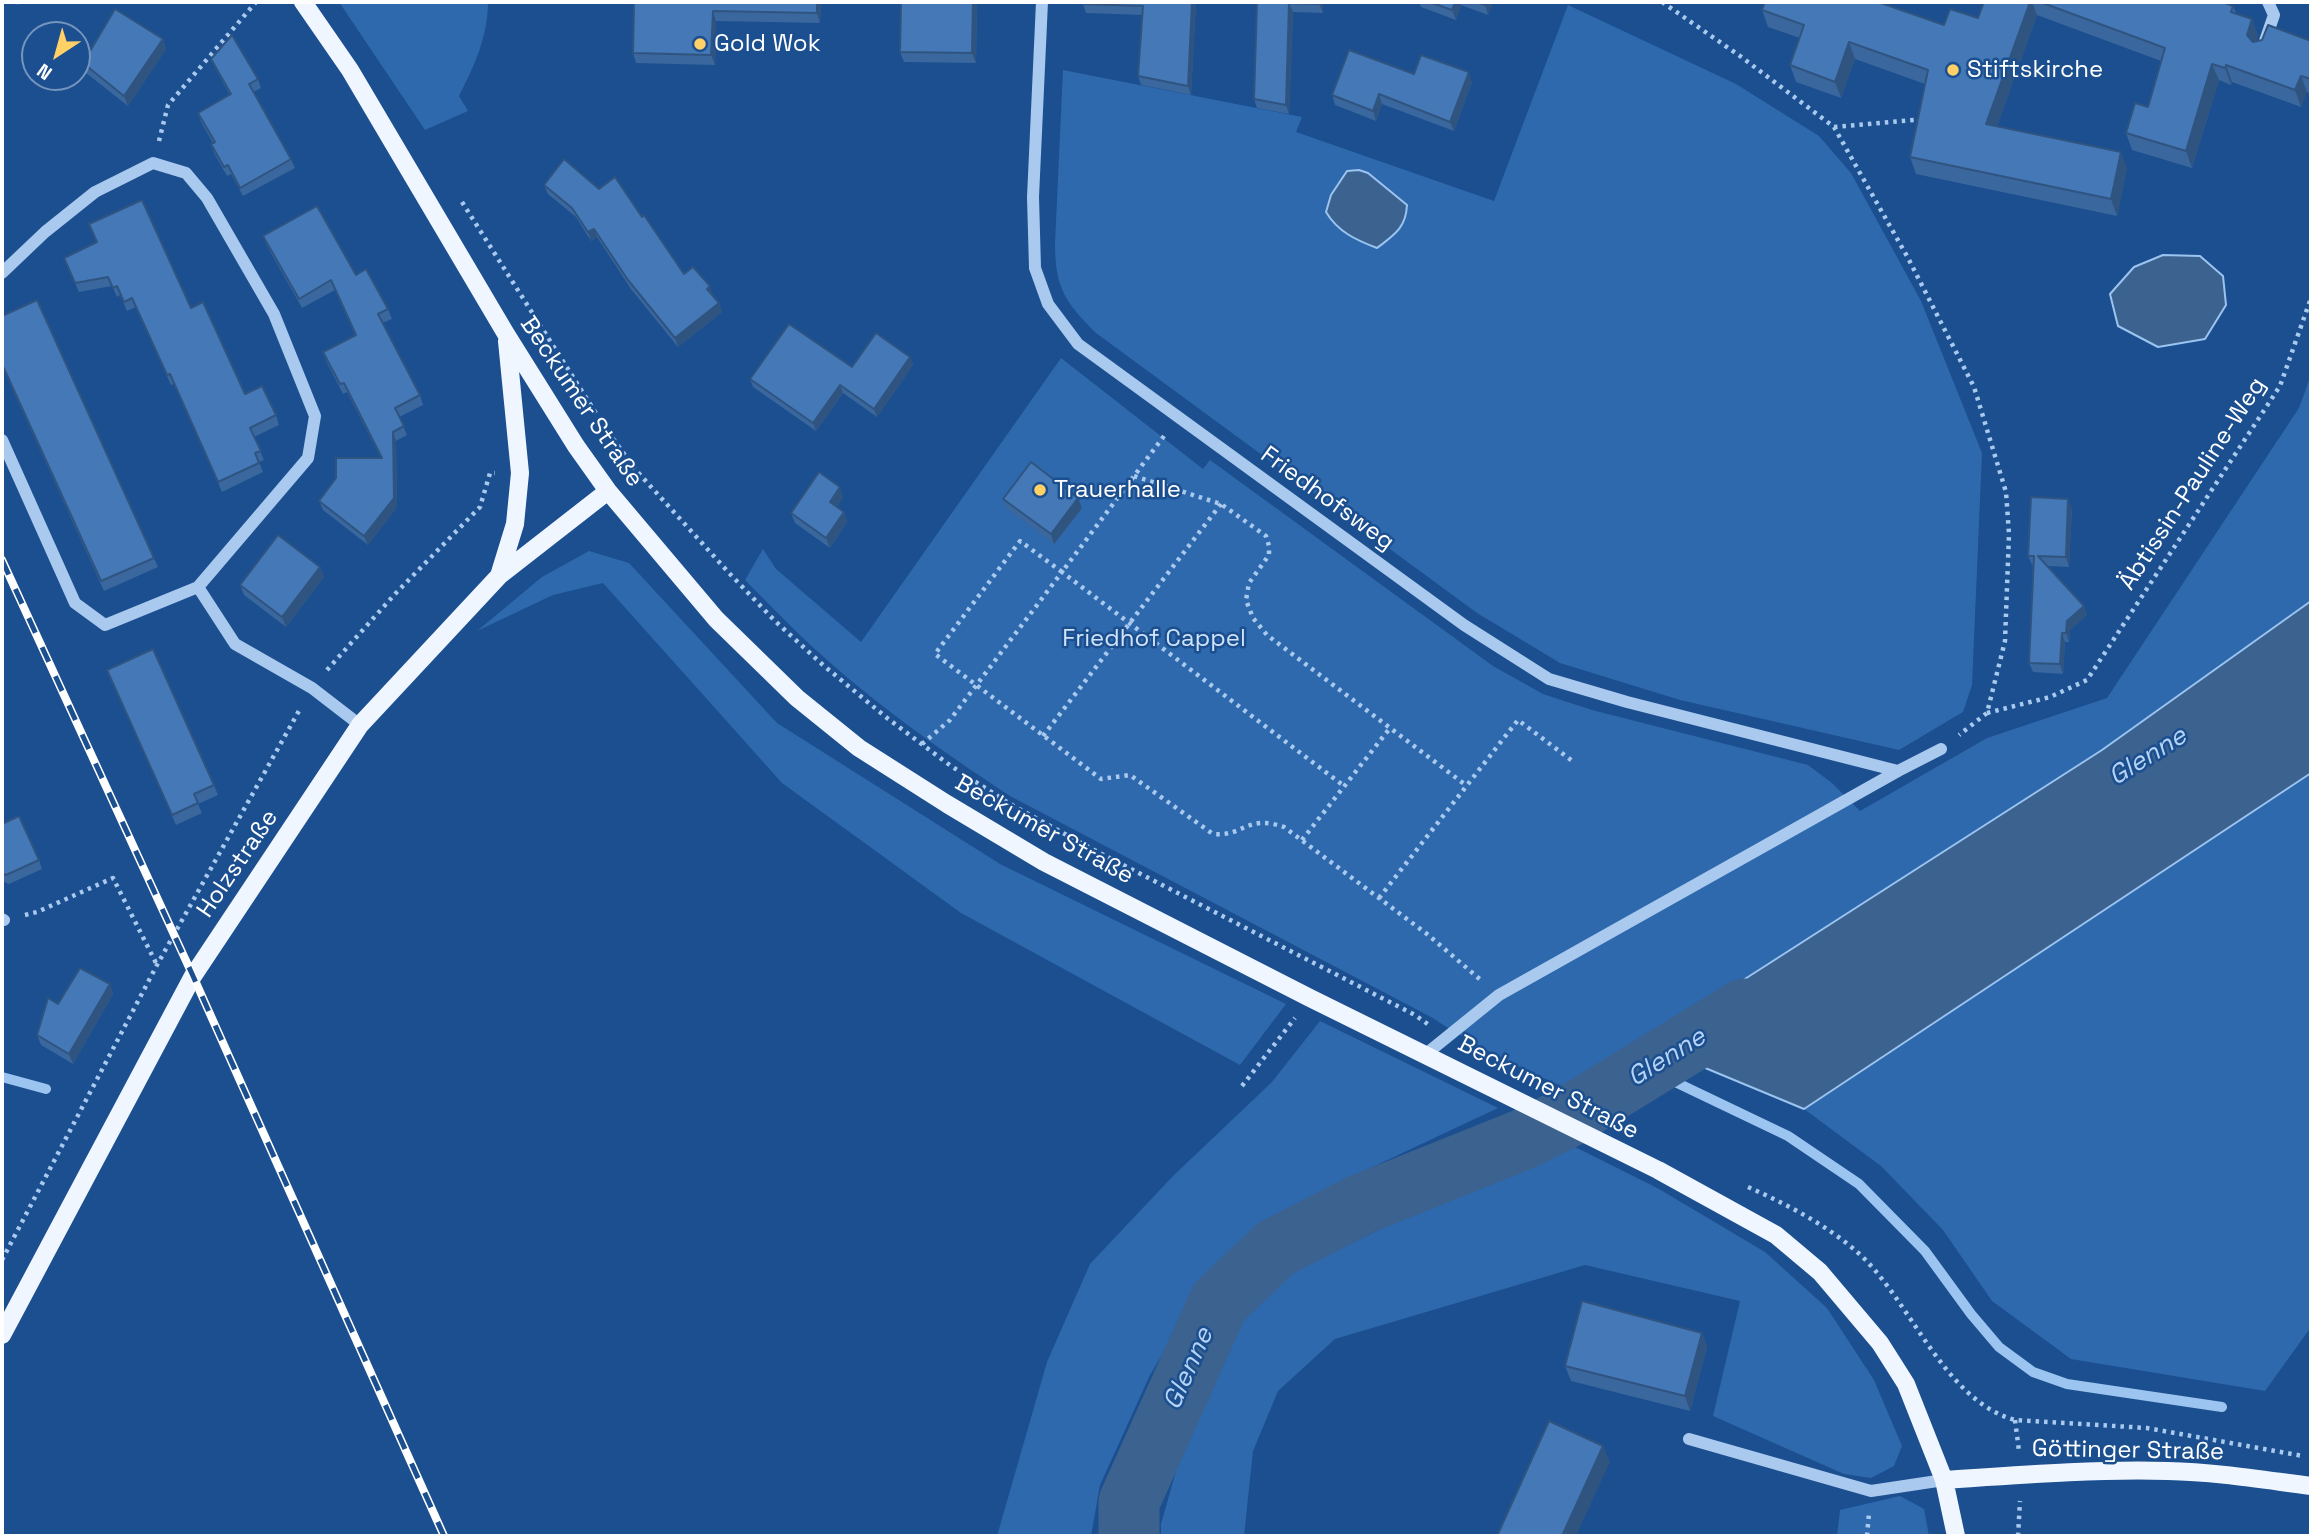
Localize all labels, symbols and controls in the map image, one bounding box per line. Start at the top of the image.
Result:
north arrow [21,21,91,91]
place label: Gold Wok [714,30,821,58]
marker: Gold Wok [692,36,708,52]
place label: Stiftskirche [1967,56,2103,84]
text: N [32,58,57,86]
marker: Stiftskirche [1945,62,1961,78]
street label: Beckumer Straße [513,311,649,493]
street label: Äbtissin-Pauline-Weg [2113,372,2273,596]
street label: Friedhofsweg [1255,441,1399,557]
place label: Trauerhalle [1054,476,1181,504]
marker: Trauerhalle [1032,482,1048,498]
park label: Friedhof Cappel [1062,625,1246,653]
water label: Glenne [2103,721,2193,793]
street label: Beckumer Straße [950,769,1138,891]
street label: Holzstraße [191,805,285,923]
water label: Glenne [1622,1022,1712,1094]
street label: Beckumer Straße [1453,1030,1643,1146]
water label: Glenne [1157,1323,1221,1415]
street label: Göttinger Straße [2032,1435,2224,1467]

